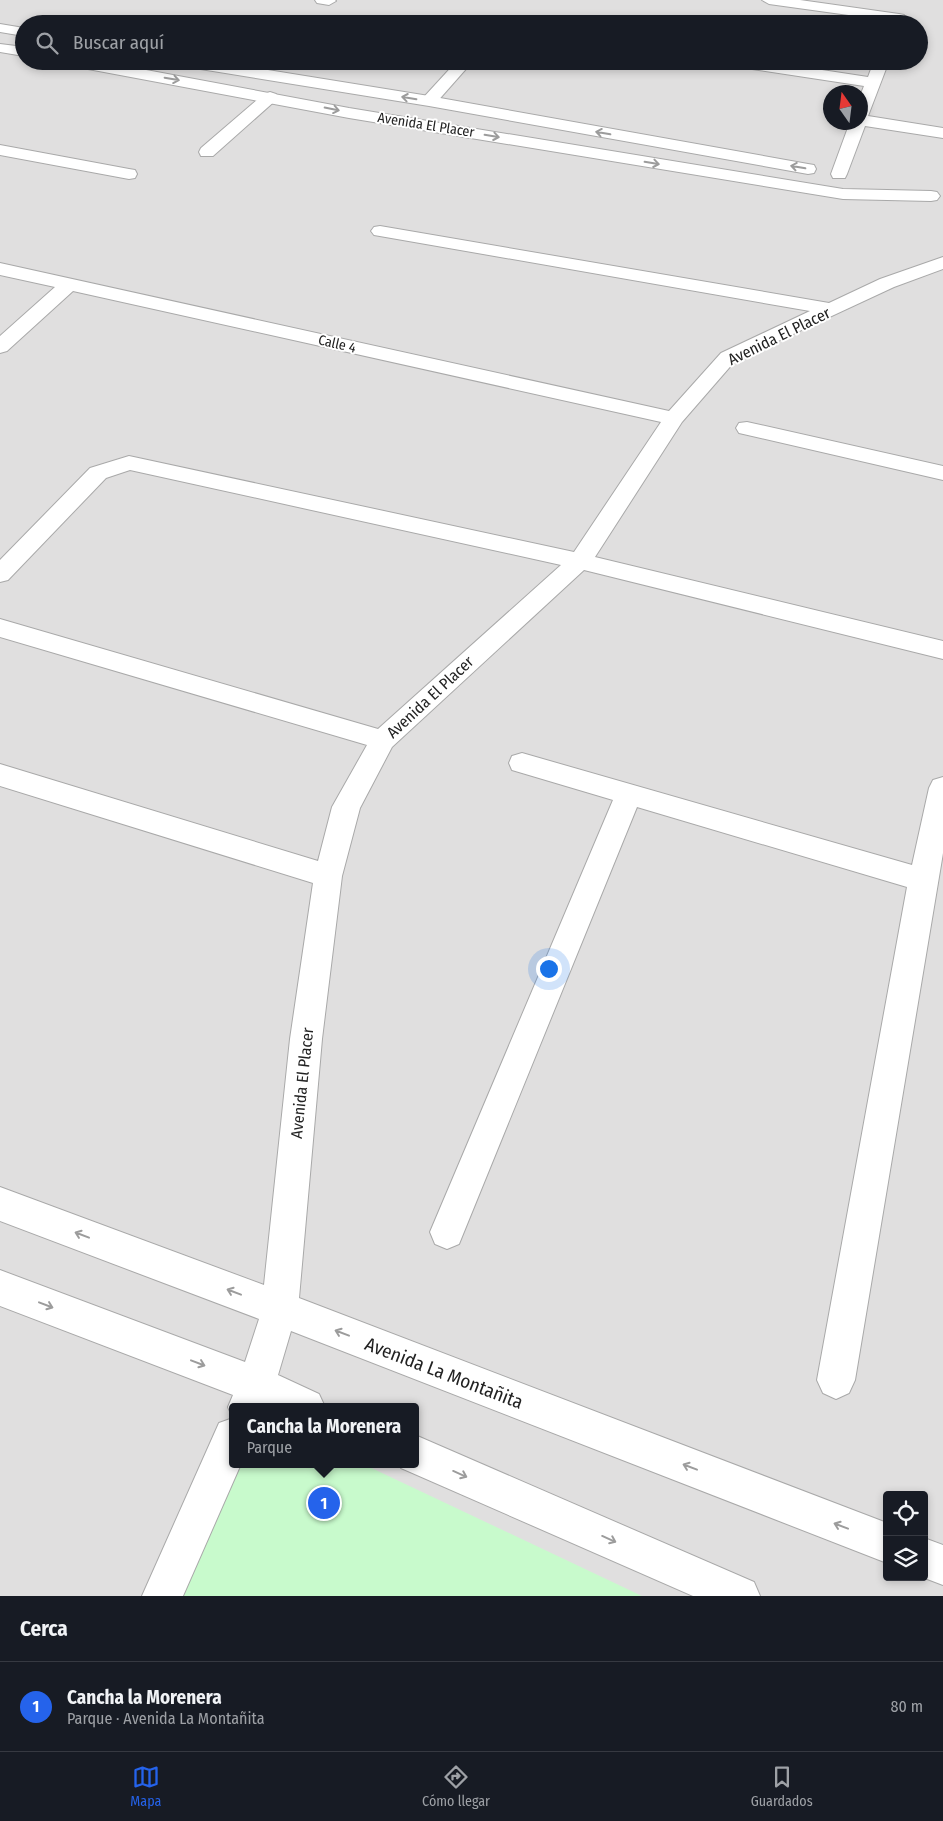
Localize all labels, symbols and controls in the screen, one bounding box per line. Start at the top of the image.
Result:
search box [15,15,928,70]
icon: search [33,29,61,57]
text: Buscar aquí [73,31,164,54]
one-way arrow [163,75,179,85]
north arrow [823,85,868,130]
one-way arrow [401,92,417,102]
one-way arrow [323,105,339,115]
street label: Avenida El Placer [376,109,476,141]
one-way arrow [596,128,612,138]
one-way arrow [483,132,499,142]
one-way arrow [644,158,660,168]
one-way arrow [790,162,806,172]
street label: Avenida El Placer [725,303,834,369]
street label: Calle 4 [317,331,358,357]
street label: Avenida El Placer [383,652,478,742]
your location [536,956,562,982]
street label: Avenida El Placer [287,1026,317,1139]
one-way arrow [75,1230,90,1239]
one-way arrow [227,1287,242,1296]
one-way arrow [37,1301,53,1310]
one-way arrow [335,1328,350,1338]
street label: Avenida La Montañita [362,1332,526,1414]
one-way arrow [189,1359,205,1368]
popup [229,1403,419,1468]
text: Cancha la Morenera [247,1415,401,1438]
text: Parque [247,1438,292,1457]
one-way arrow [682,1462,697,1471]
one-way arrow [452,1469,467,1479]
pin: 1 [308,1484,340,1522]
map controls [883,1491,928,1581]
button: locate [883,1491,928,1536]
one-way arrow [834,1521,849,1530]
one-way arrow [601,1534,616,1544]
button: layers [883,1536,928,1581]
text: Cerca [20,1616,68,1642]
text: Cancha la Morenera [67,1686,222,1709]
text: 1 [33,1697,39,1716]
text: 80 m [891,1697,923,1716]
text: Parque · Avenida La Montañita [67,1709,264,1728]
tab: Mapa [130,1763,161,1810]
tab: Cómo llegar [422,1763,490,1810]
tab: Guardados [751,1763,813,1810]

